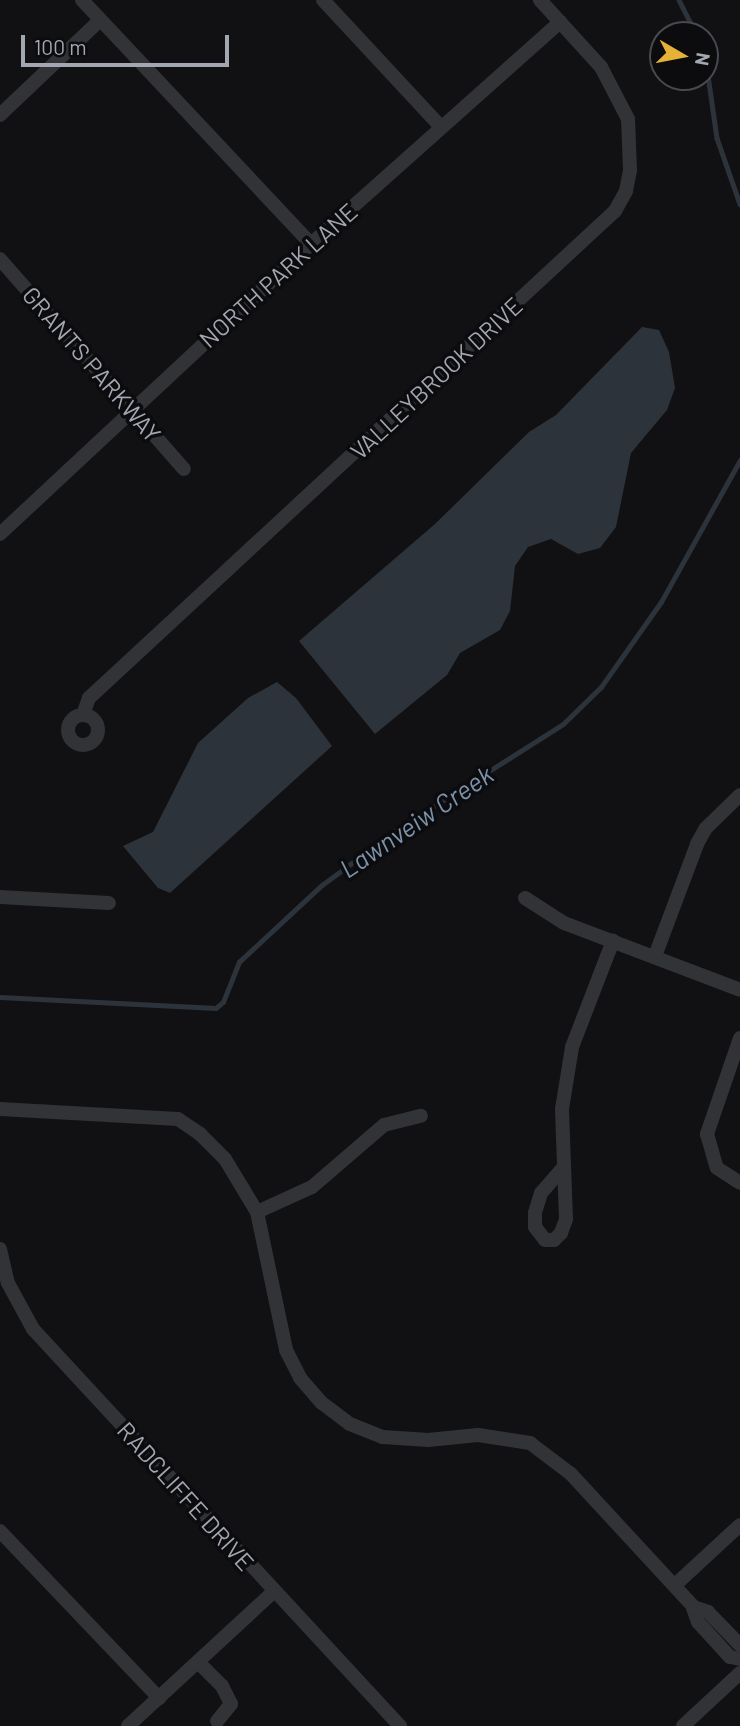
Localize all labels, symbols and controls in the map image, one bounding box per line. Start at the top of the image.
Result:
scale bar [24,21,233,65]
north arrow [649,21,719,91]
text: 100 m [34,34,87,59]
text: N [691,51,716,68]
street label: NORTH PARK LANE [193,197,363,353]
street label: GRANTS PARKWAY [17,280,167,448]
street label: VALLEYBROOK DRIVE [344,291,528,465]
water label: Lawnveiw Creek [333,758,499,884]
street label: RADCLIFFE DRIVE [112,1416,260,1576]

